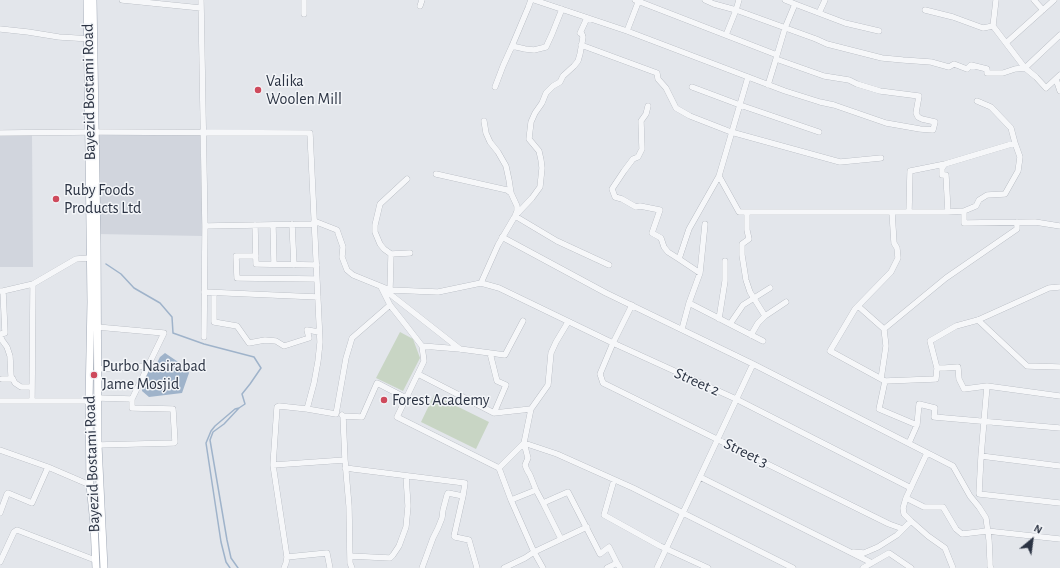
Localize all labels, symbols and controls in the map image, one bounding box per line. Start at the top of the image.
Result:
street label: Bayezid Bostami Road [78,23,100,161]
place label: Valika Woolen Mill [266,71,342,109]
marker: Valika Woolen Mill [253,85,263,95]
place label: Ruby Foods Products Ltd [64,180,141,218]
marker: Ruby Foods Products Ltd [51,194,61,204]
place label: Purbo Nasirabad Jame Mosjid [102,356,206,394]
street label: Street 2 [671,364,723,400]
marker: Purbo Nasirabad Jame Mosjid [89,370,99,380]
place label: Forest Academy [392,390,490,410]
street label: Bayezid Bostami Road [80,395,104,533]
marker: Forest Academy [379,395,389,405]
street label: Street 3 [721,434,771,472]
north arrow [1012,520,1052,560]
text: N [1032,522,1044,536]

